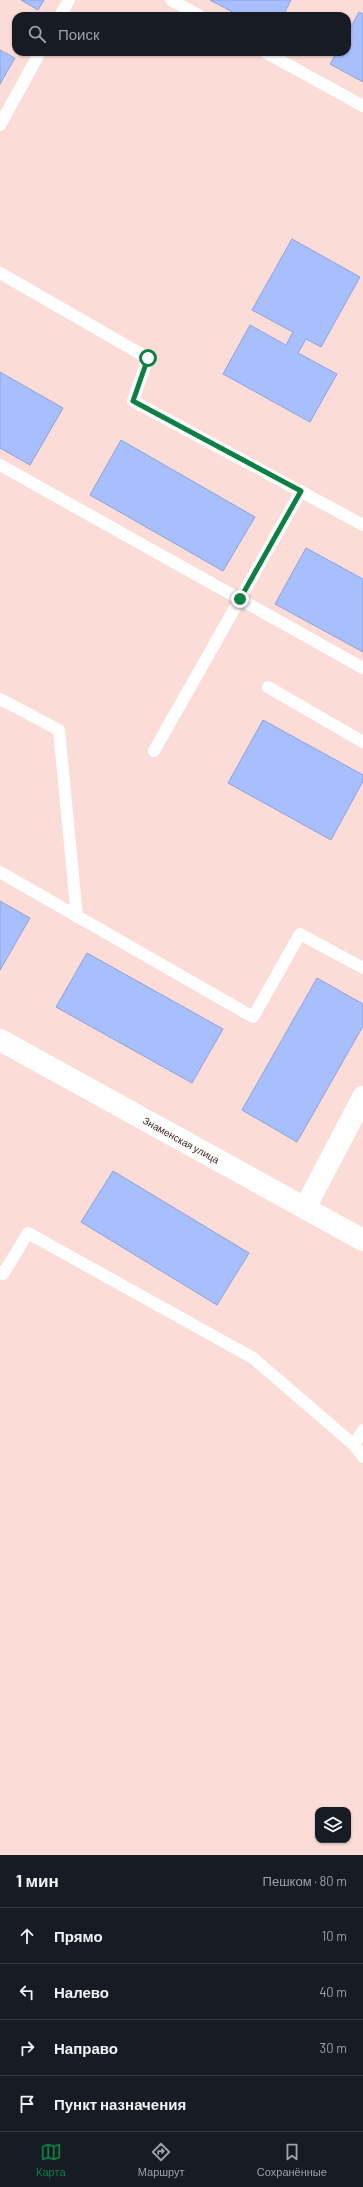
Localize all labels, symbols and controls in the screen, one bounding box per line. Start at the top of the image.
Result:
search box [12,12,351,56]
icon: search [26,23,48,45]
text: Поиск [58,25,100,43]
route start [139,349,157,367]
route end [231,590,249,608]
street label: Знаменская улица [141,1114,222,1166]
map controls [315,1807,351,1843]
button: layers [315,1807,351,1843]
text: 1 мин [16,1870,59,1890]
text: Пешком · 80 m [263,1873,347,1889]
icon: ahead [16,1925,38,1947]
text: Прямо [54,1927,103,1945]
text: 10 m [322,1928,347,1944]
icon: left [16,1981,38,2003]
text: Налево [54,1983,109,2001]
text: 40 m [319,1984,347,2000]
icon: right [16,2037,38,2059]
text: Направо [54,2039,118,2057]
text: 30 m [320,2040,347,2056]
icon: arrive [16,2093,38,2115]
text: Пункт назначения [54,2095,186,2113]
tab: Карта [36,2141,66,2178]
tab: Маршрут [138,2141,185,2178]
tab: Сохранённые [257,2141,327,2178]

